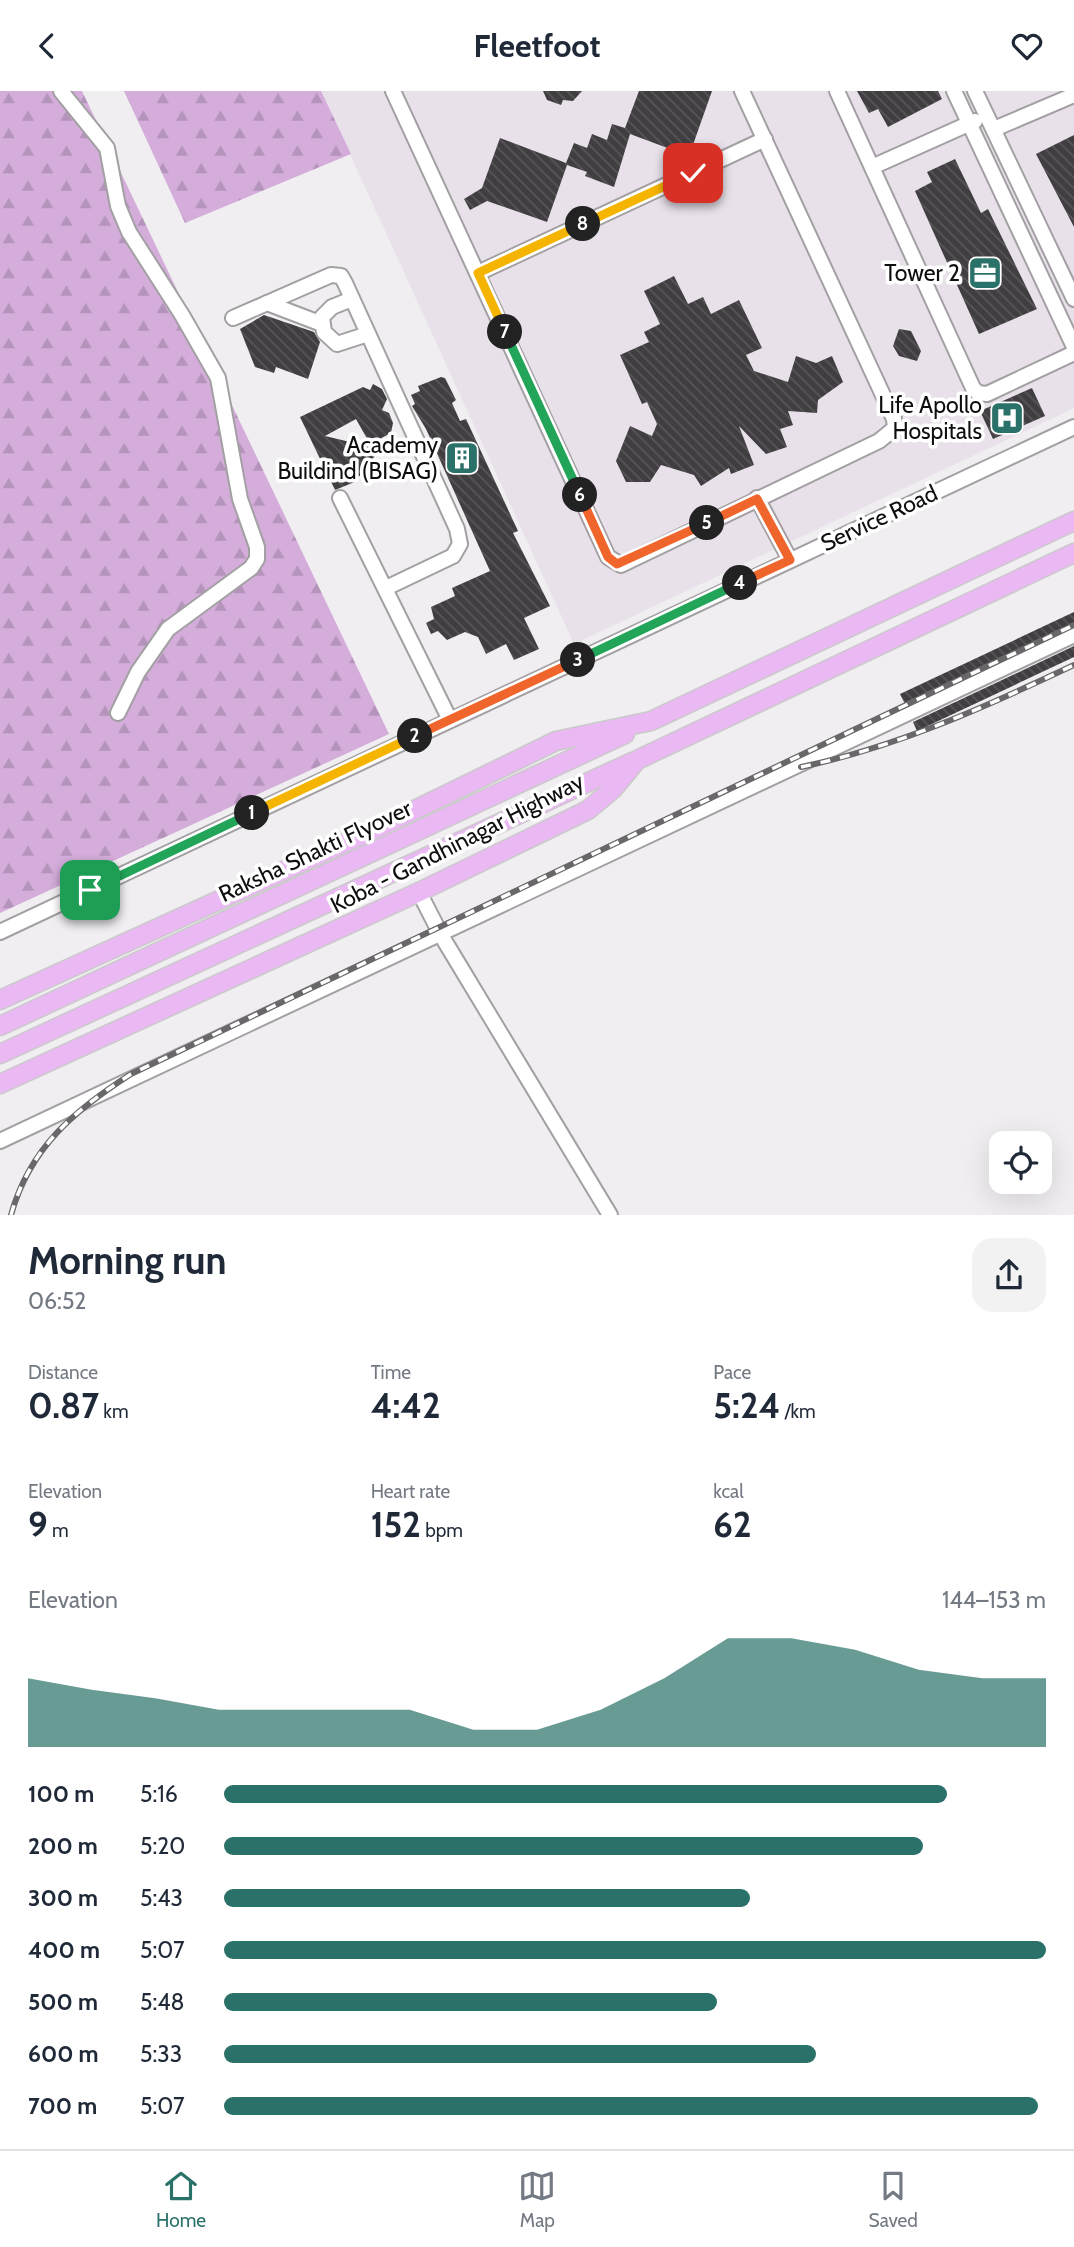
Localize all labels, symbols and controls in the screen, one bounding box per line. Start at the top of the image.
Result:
text: Fleetfoot [474,26,600,65]
icon: back [28,27,66,65]
icon: heart [1008,27,1046,65]
pin [663,143,723,203]
icon: check [674,154,712,192]
pin: 8 [566,207,600,241]
text: 8 [577,212,588,235]
office icon: Tower 2 [966,254,1004,292]
place label: Tower 2 [884,259,960,287]
pin: 7 [488,315,522,349]
text: 7 [500,320,509,343]
place label: Life Apollo Hospitals [878,391,982,445]
hospital icon: Life Apollo Hospitals [988,399,1026,437]
place label: Academy Buildind (BISAG) [277,431,438,485]
building icon: Academy Buildind (BISAG) [443,439,481,477]
pin: 6 [562,477,598,513]
street label: Service Road [816,479,942,557]
text: 6 [574,483,585,506]
pin: 5 [690,505,724,541]
text: 5 [701,511,712,534]
pin: 4 [722,566,758,601]
text: 4 [734,571,745,594]
pin: 3 [560,643,596,677]
text: 3 [572,648,583,671]
pin: 2 [398,719,432,753]
text: 2 [409,724,420,747]
street label: Koba - Gandhinagar Highway [326,767,589,919]
street label: Raksha Shakti Flyover [214,794,417,908]
pin: 1 [234,795,270,831]
text: 1 [248,801,255,824]
pin [60,860,120,920]
icon: arrive [71,871,109,909]
map controls [989,1131,1052,1194]
button: locate [989,1131,1052,1194]
text: Morning run [28,1237,227,1284]
button: share [972,1238,1046,1312]
text: 06:52 [28,1287,86,1315]
text: Distance [28,1361,98,1384]
text: Time [371,1361,411,1384]
text: Pace [713,1361,751,1384]
text: 0.87 [28,1384,99,1427]
text: 4:42 [371,1384,440,1427]
text: 5:24 [713,1384,780,1427]
text: km [99,1400,129,1423]
text: /km [780,1400,816,1423]
text: Elevation [28,1480,102,1503]
text: Heart rate [371,1480,450,1503]
text: kcal [713,1480,744,1503]
text: 9 [28,1503,48,1546]
text: 152 [371,1503,421,1546]
text: 62 [713,1503,752,1546]
text: m [48,1519,69,1542]
text: bpm [421,1519,463,1542]
text: Elevation [28,1586,118,1614]
text: 144–153 m [942,1586,1046,1614]
text: 100 m [28,1780,94,1808]
text: 5:16 [140,1780,178,1808]
text: 200 m [28,1832,98,1860]
text: 5:20 [140,1832,185,1860]
text: 300 m [28,1884,98,1912]
text: 5:43 [140,1884,183,1912]
text: 400 m [28,1936,100,1964]
text: 5:07 [140,1936,185,1964]
text: 500 m [28,1988,98,2016]
text: 5:48 [140,1988,184,2016]
text: 600 m [28,2040,99,2068]
text: 5:33 [140,2040,182,2068]
text: 700 m [28,2092,97,2120]
text: 5:07 [140,2092,185,2120]
tab: Home [156,2167,206,2232]
tab: Map [518,2167,556,2232]
tab: Saved [869,2167,918,2232]

